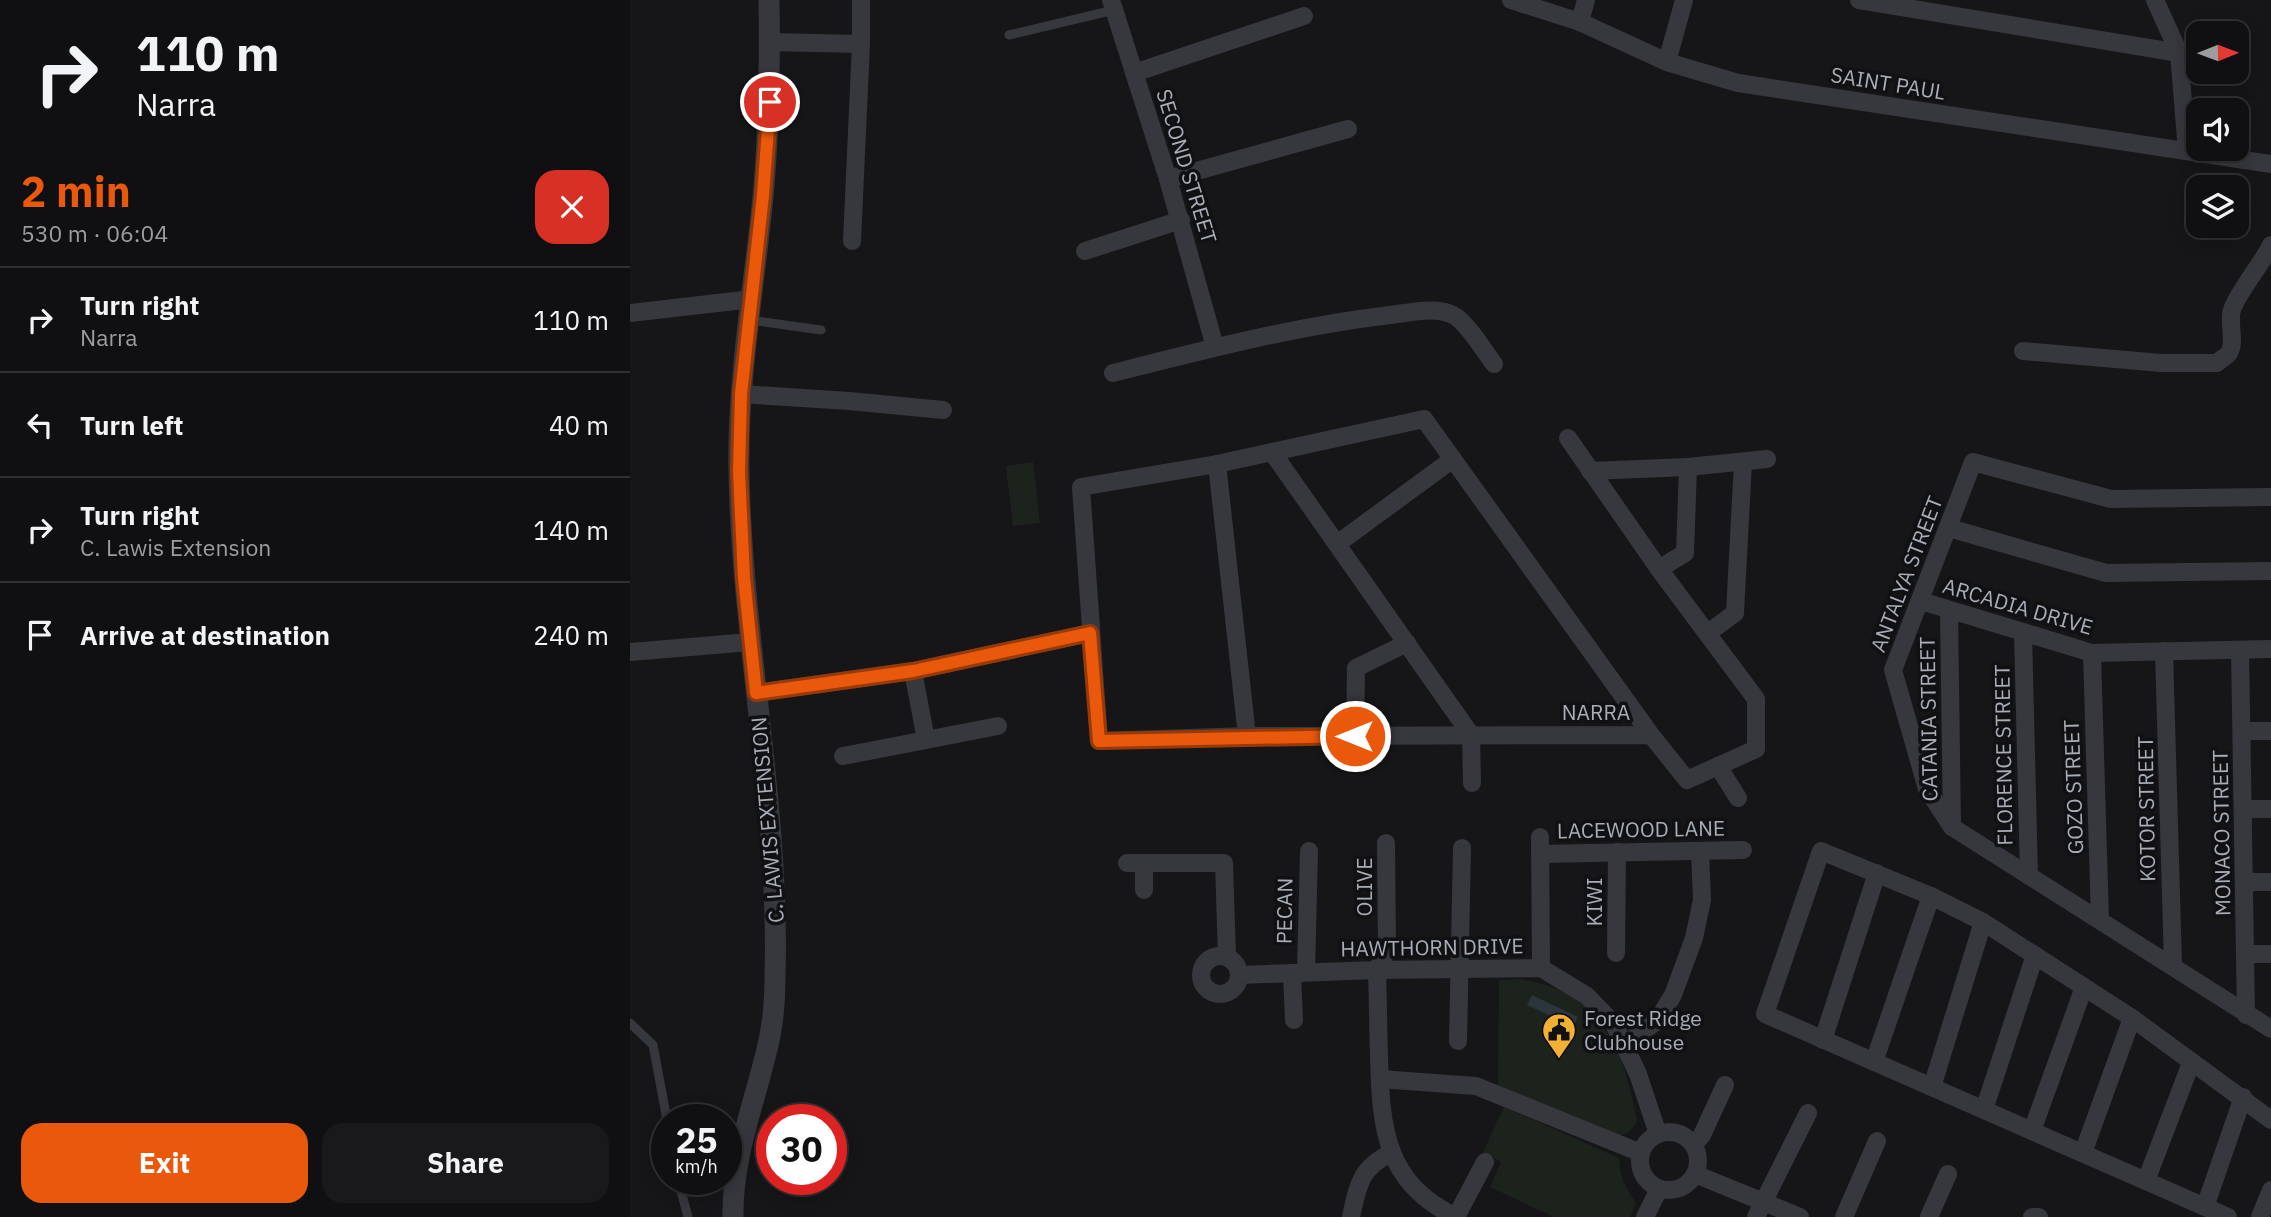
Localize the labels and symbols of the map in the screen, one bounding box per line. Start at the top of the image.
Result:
north arrow [2186,21,2249,84]
street label: SAINT PAUL [1829,60,1947,106]
pin [740,72,800,132]
street label: SECOND STREET [1150,85,1224,247]
street label: ANTALYA STREET [1863,492,1949,656]
street label: ARCADIA DRIVE [1940,571,2096,641]
street label: CATANIA STREET [1913,636,1943,802]
street label: FLORENCE STREET [1987,664,2019,846]
street label: NARRA [1562,698,1630,726]
position arrow [1318,699,1392,773]
street label: C. LAWIS EXTENSION [744,716,790,924]
street label: GOZO STREET [2057,719,2089,855]
street label: KOTOR STREET [2131,736,2161,882]
street label: MONACO STREET [2206,750,2236,916]
street label: LACEWOOD LANE [1557,814,1725,844]
street label: OLIVE [1350,858,1378,916]
street label: PECAN [1269,878,1299,944]
street label: KIWI [1580,878,1608,926]
street label: HAWTHORN DRIVE [1340,931,1524,963]
place label: Forest Ridge Clubhouse [1584,1004,1702,1056]
public building icon: Forest Ridge Clubhouse [1540,1011,1578,1060]
speed limit sign: 30 [756,1104,847,1195]

